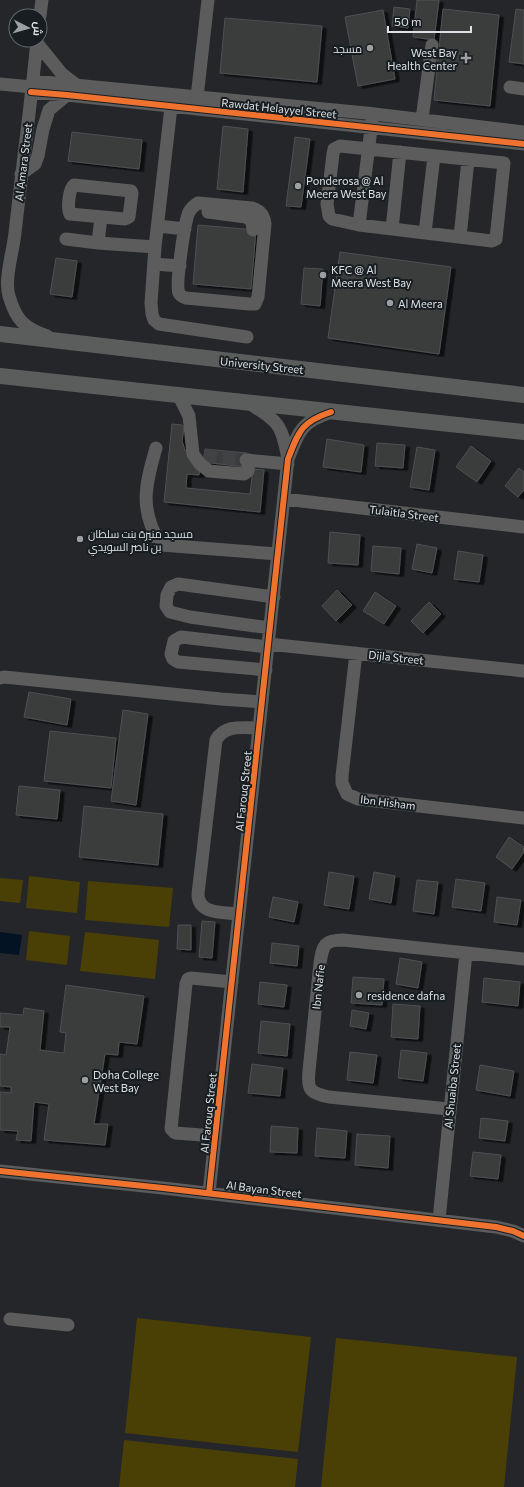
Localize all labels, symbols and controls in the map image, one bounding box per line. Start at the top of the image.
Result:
north arrow [8,8,48,48]
scale bar [388,8,471,34]
text: 50 m [394,14,422,28]
text: ش [30,21,46,37]
place label: مسجد [333,42,362,55]
marker: مسجد [365,43,375,53]
place label: West Bay Health Center [387,46,458,72]
marker: West Bay Health Center [460,52,472,64]
street label: Rawdat Helayyel Street [221,95,338,121]
street label: Al Amara Street [12,122,34,202]
place label: Ponderosa @ Al Meera West Bay [306,174,387,200]
marker: Ponderosa @ Al Meera West Bay [293,181,303,191]
place label: KFC @ Al Meera West Bay [331,263,412,289]
marker: KFC @ Al Meera West Bay [318,270,328,280]
place label: Al Meera [398,297,443,310]
marker: Al Meera [385,298,395,308]
street label: University Street [220,354,305,376]
street label: Tulaitla Street [369,502,440,524]
place label: مسجد منيرة بنت سلطان بن ناصر السويدي [88,527,193,556]
marker: مسجد منيرة بنت سلطان بن ناصر السويدي [75,534,85,544]
street label: Dijla Street [368,648,425,666]
street label: Al Farouq Street [232,750,254,832]
street label: Ibn Hisham [360,792,416,812]
street label: Ibn Nafie [309,964,327,1010]
place label: residence dafna [367,989,445,1002]
marker: residence dafna [354,990,364,1000]
street label: Al Shuaiba Street [441,1042,463,1129]
place label: Doha College West Bay [93,1068,159,1094]
street label: Al Farouq Street [197,1072,219,1154]
marker: Doha College West Bay [80,1075,90,1085]
street label: Al Bayan Street [225,1178,303,1200]

